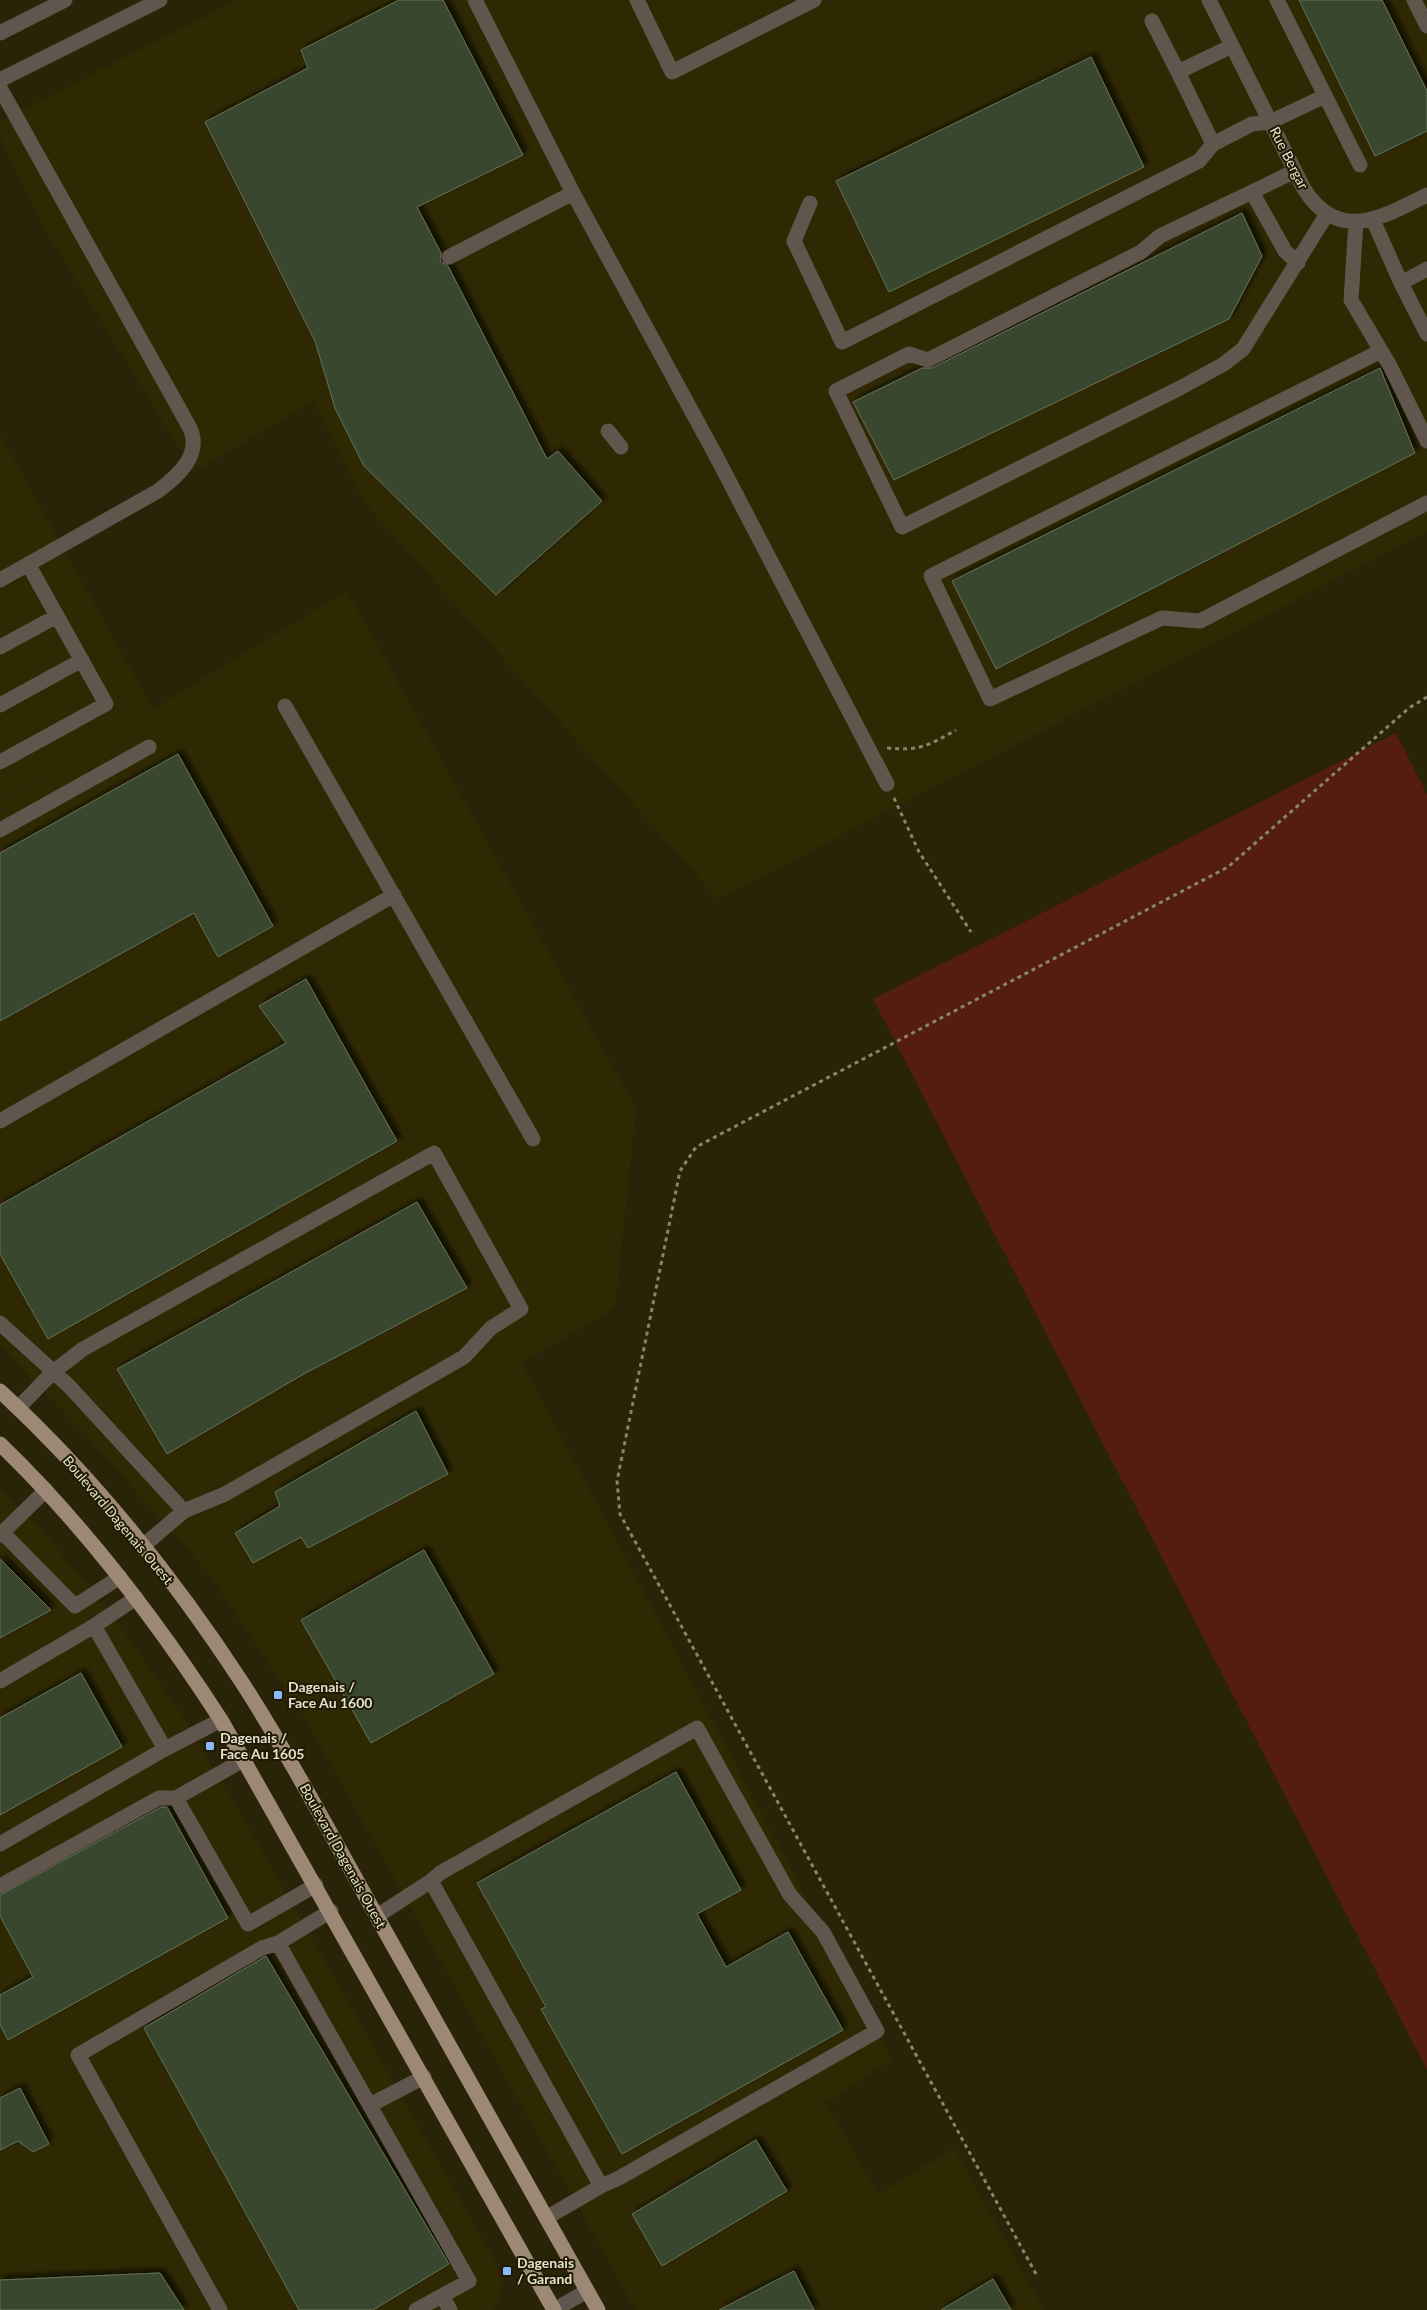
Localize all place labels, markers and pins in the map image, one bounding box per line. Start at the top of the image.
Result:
place label: Dagenais / Face Au 1600 [288,1678,372,1711]
marker: Dagenais / Face Au 1600 [272,1689,284,1701]
place label: Dagenais / Face Au 1605 [220,1729,304,1762]
marker: Dagenais / Face Au 1605 [204,1740,216,1752]
place label: Dagenais / Garand [517,2254,574,2287]
marker: Dagenais / Garand [501,2265,513,2277]

